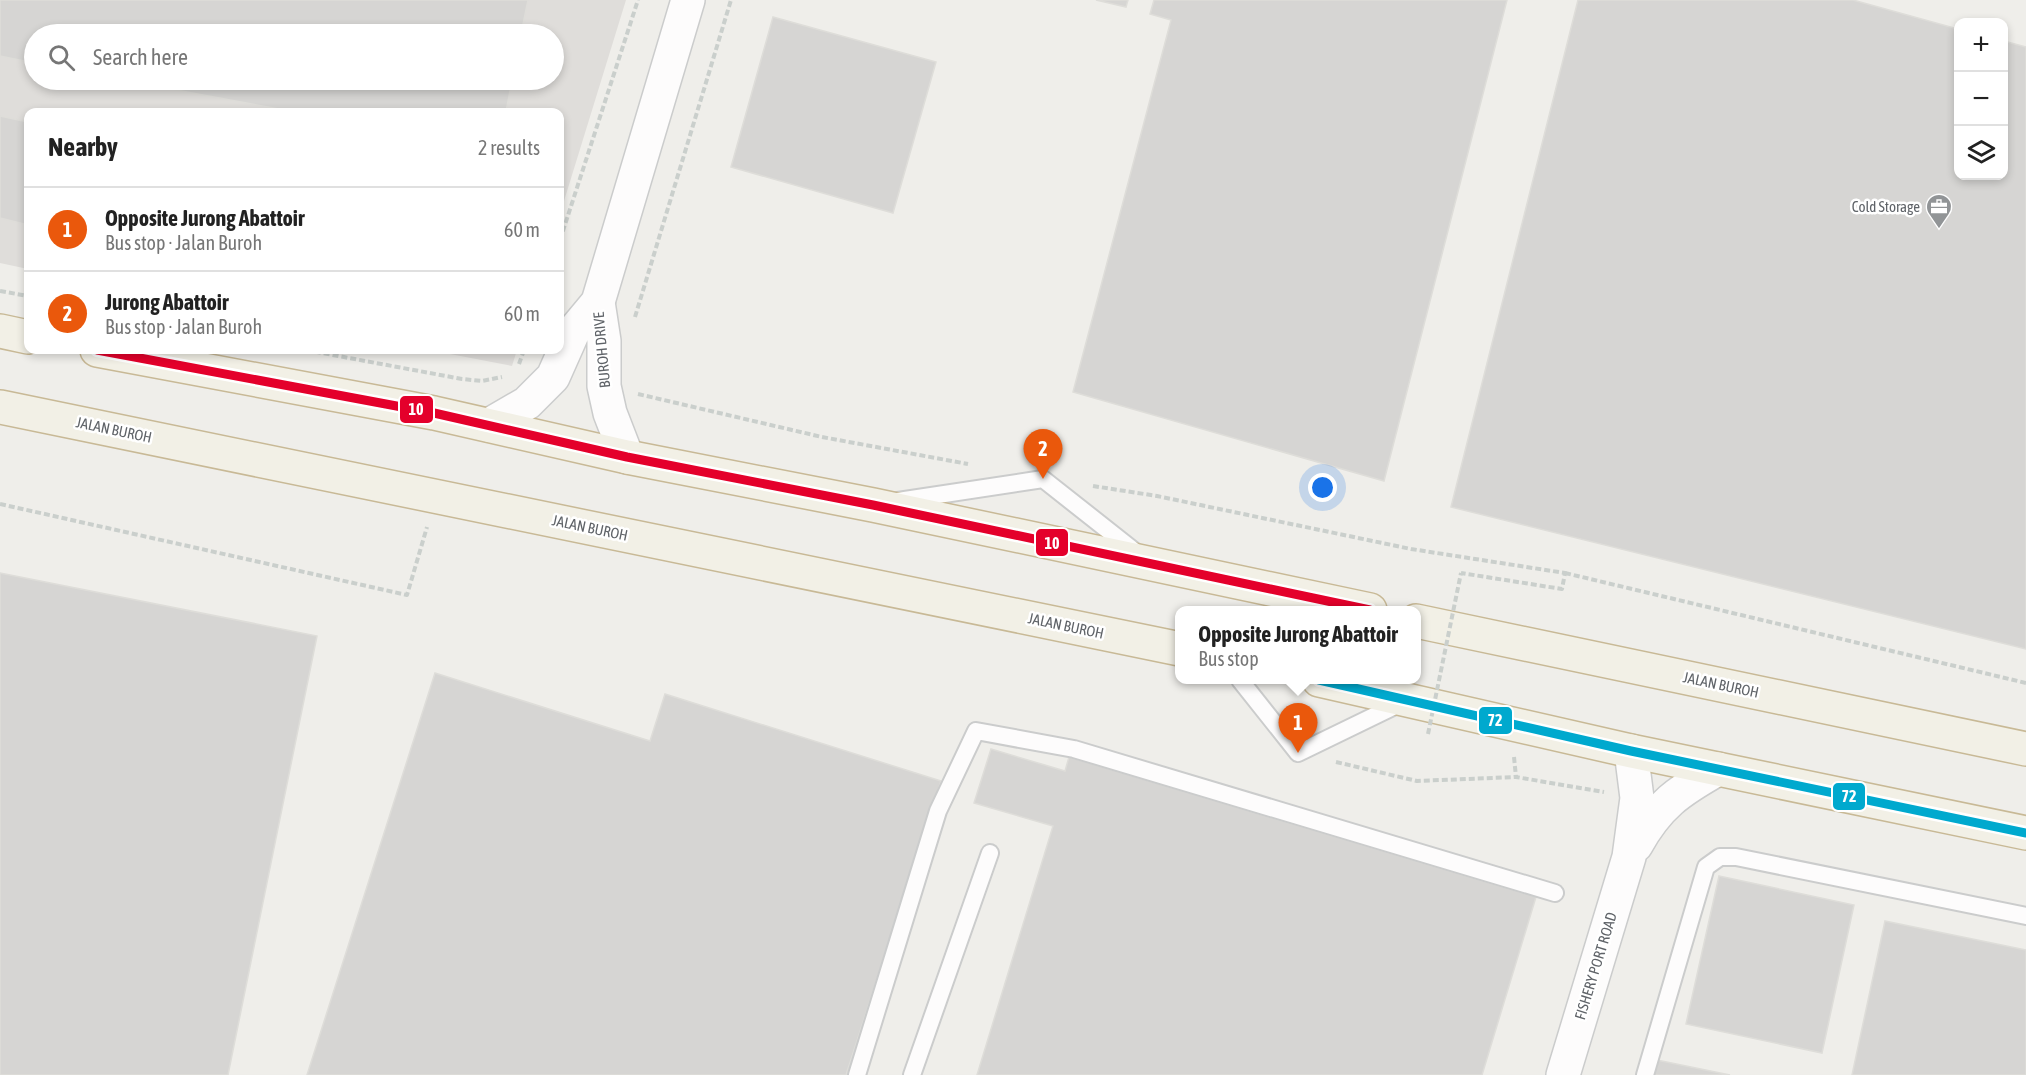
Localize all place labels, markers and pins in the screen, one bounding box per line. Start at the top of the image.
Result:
office icon: Cold Storage [1924,192,1954,230]
place label: Cold Storage [1852,198,1920,215]
pin: 2 [1024,430,1062,479]
pin: 1 [1278,704,1318,753]

